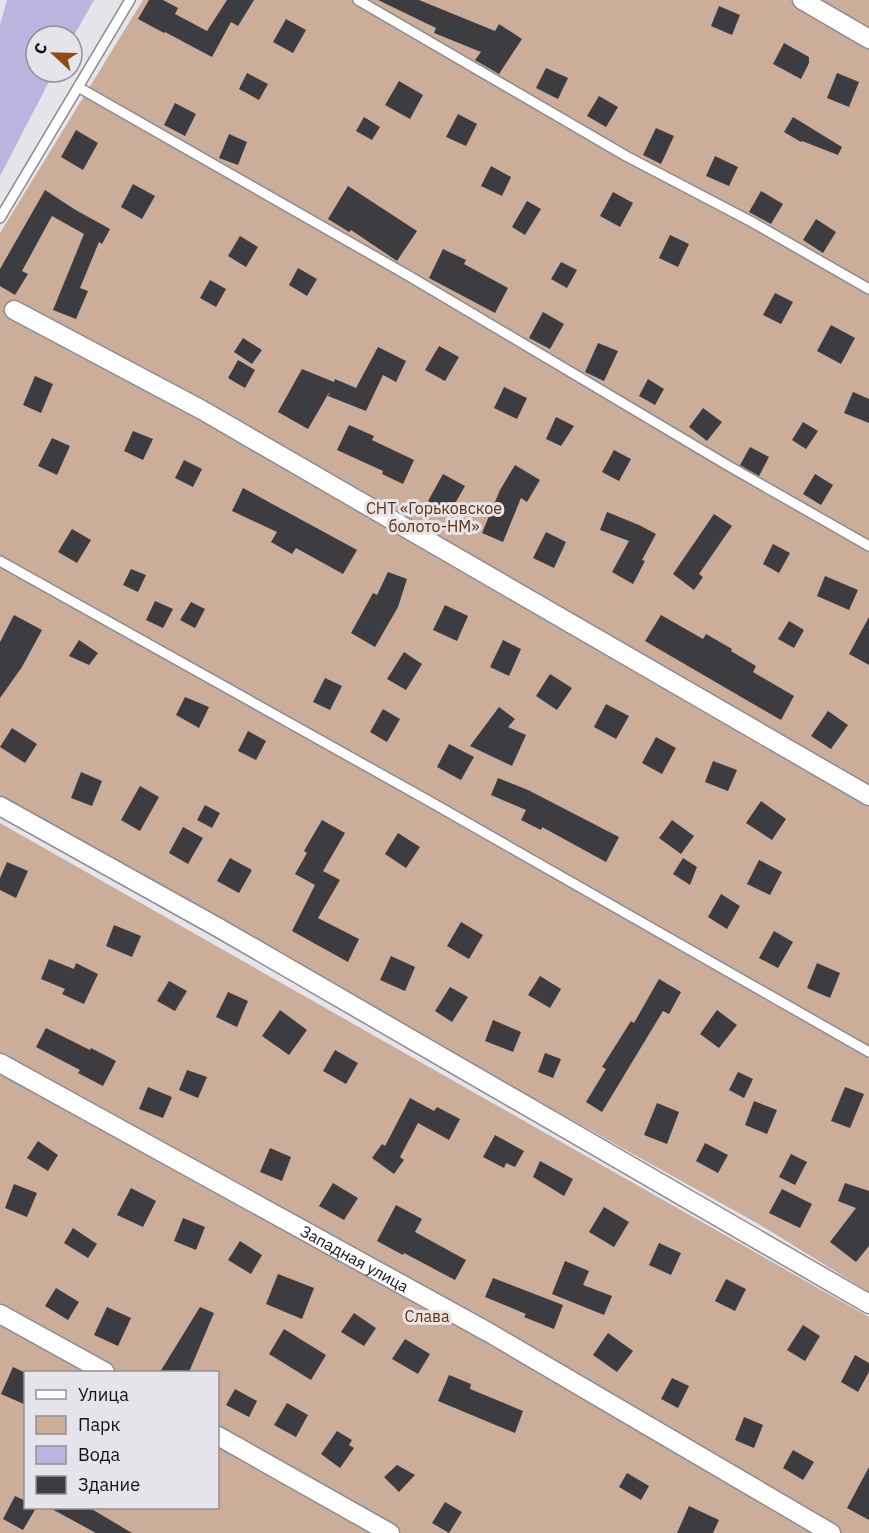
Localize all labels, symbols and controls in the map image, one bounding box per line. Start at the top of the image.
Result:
north arrow [24,24,84,84]
text: С [29,40,51,57]
park label: СНТ «Горьковское болото-НМ» [366,498,502,536]
street label: Западная улица [297,1221,413,1297]
park label: Слава [405,1306,450,1326]
legend [24,1371,219,1509]
text: Улица [78,1383,129,1406]
text: Парк [78,1413,121,1436]
text: Вода [78,1443,121,1466]
text: Здание [78,1473,140,1496]

